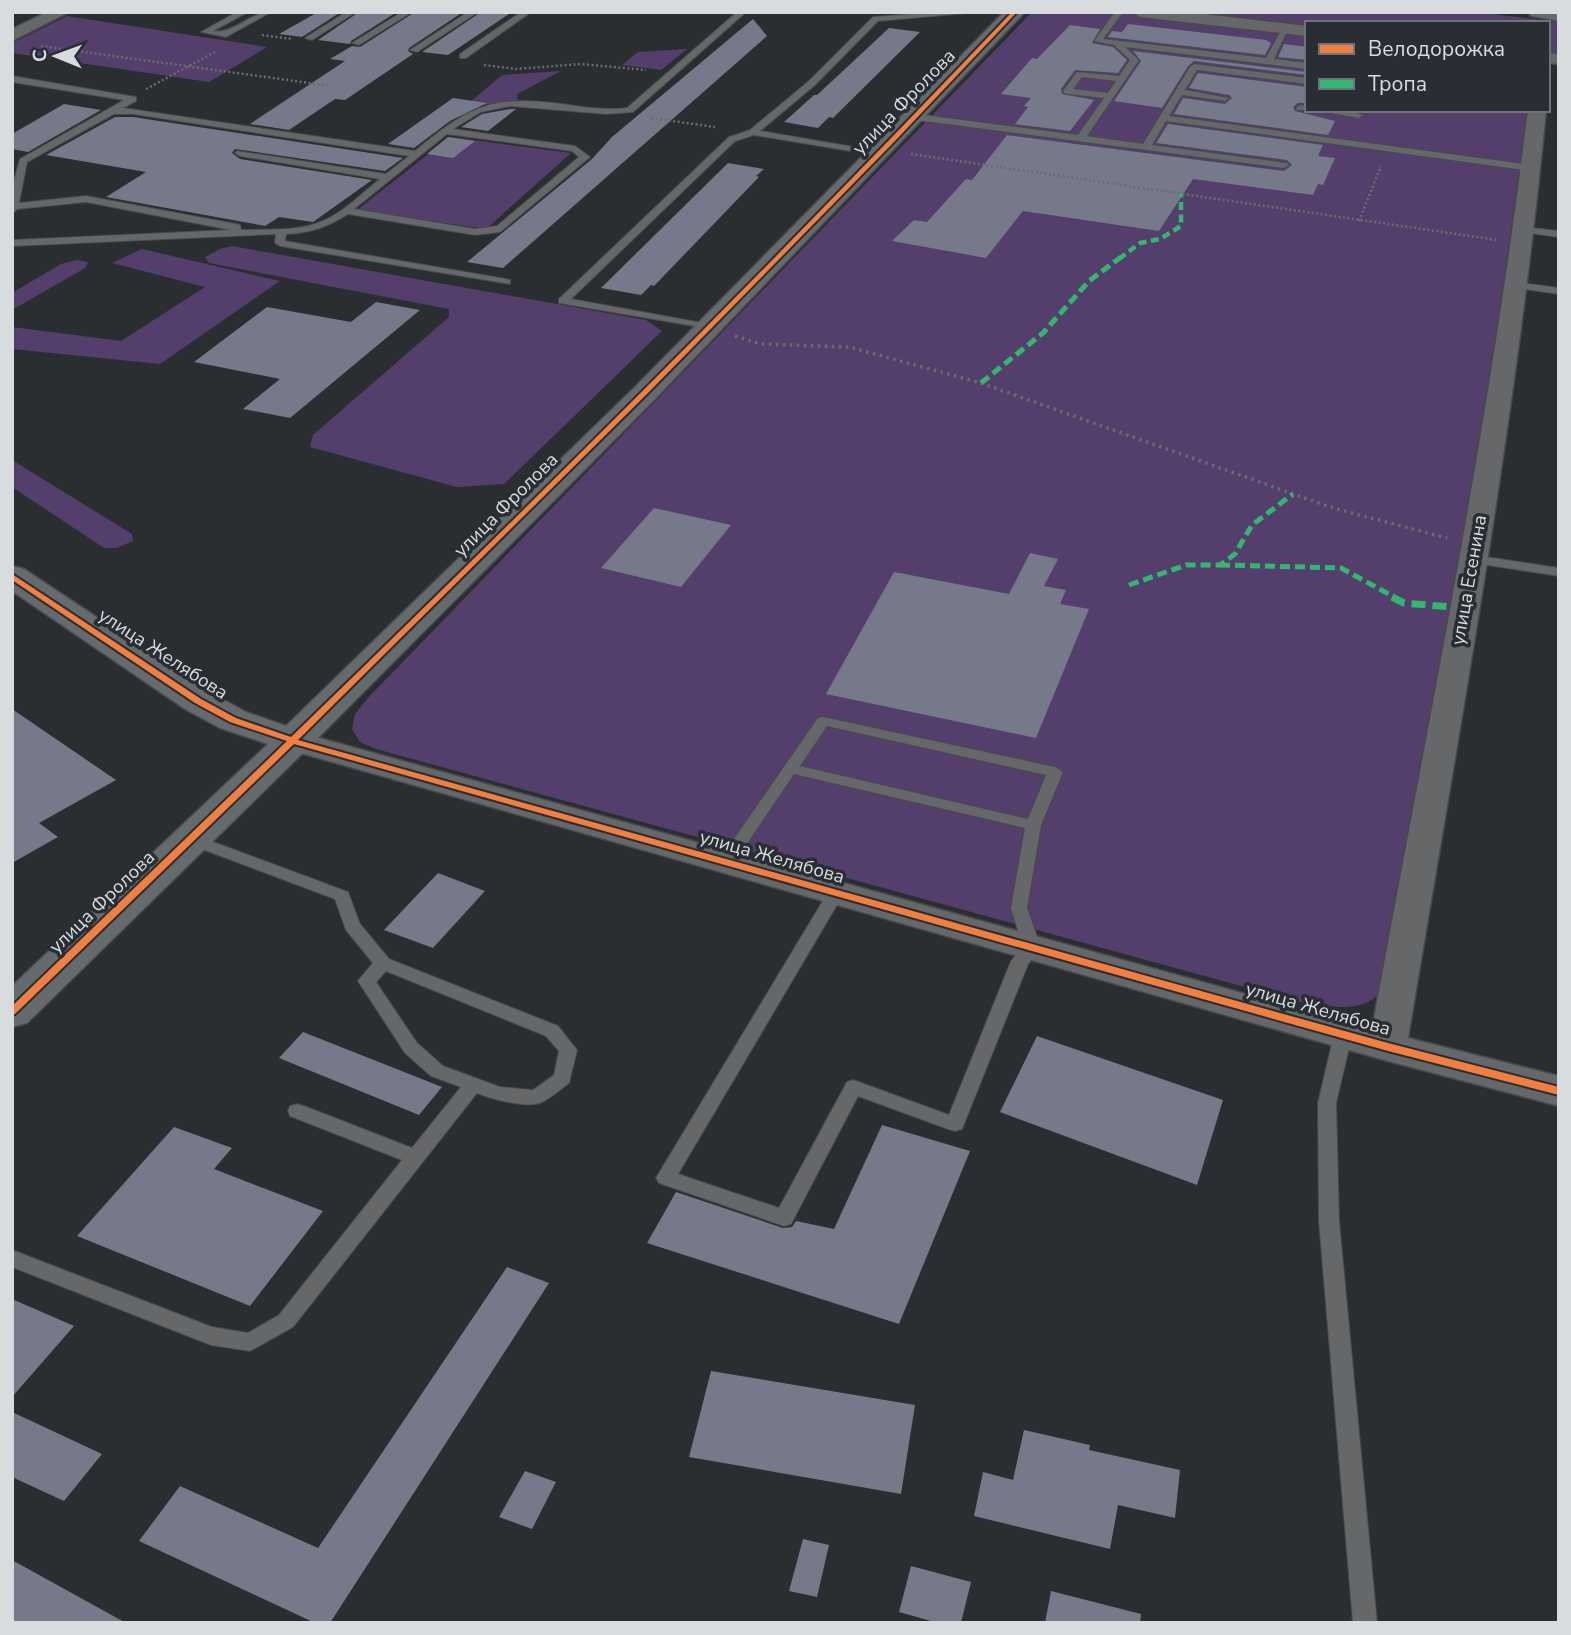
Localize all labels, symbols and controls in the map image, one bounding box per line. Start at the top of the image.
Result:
north arrow [21,21,91,91]
legend [1305,21,1550,112]
text: Велодорожка [1368,35,1505,63]
street label: улица Фролова [847,43,961,161]
text: С [27,49,53,62]
text: Тропа [1368,70,1427,98]
street label: улица Фролова [448,447,564,563]
street label: улица Есенина [1445,513,1493,647]
street label: улица Желябова [93,602,233,706]
street label: улица Желябова [696,824,848,890]
street label: улица Фролова [43,845,161,959]
street label: улица Желябова [1242,976,1394,1042]

